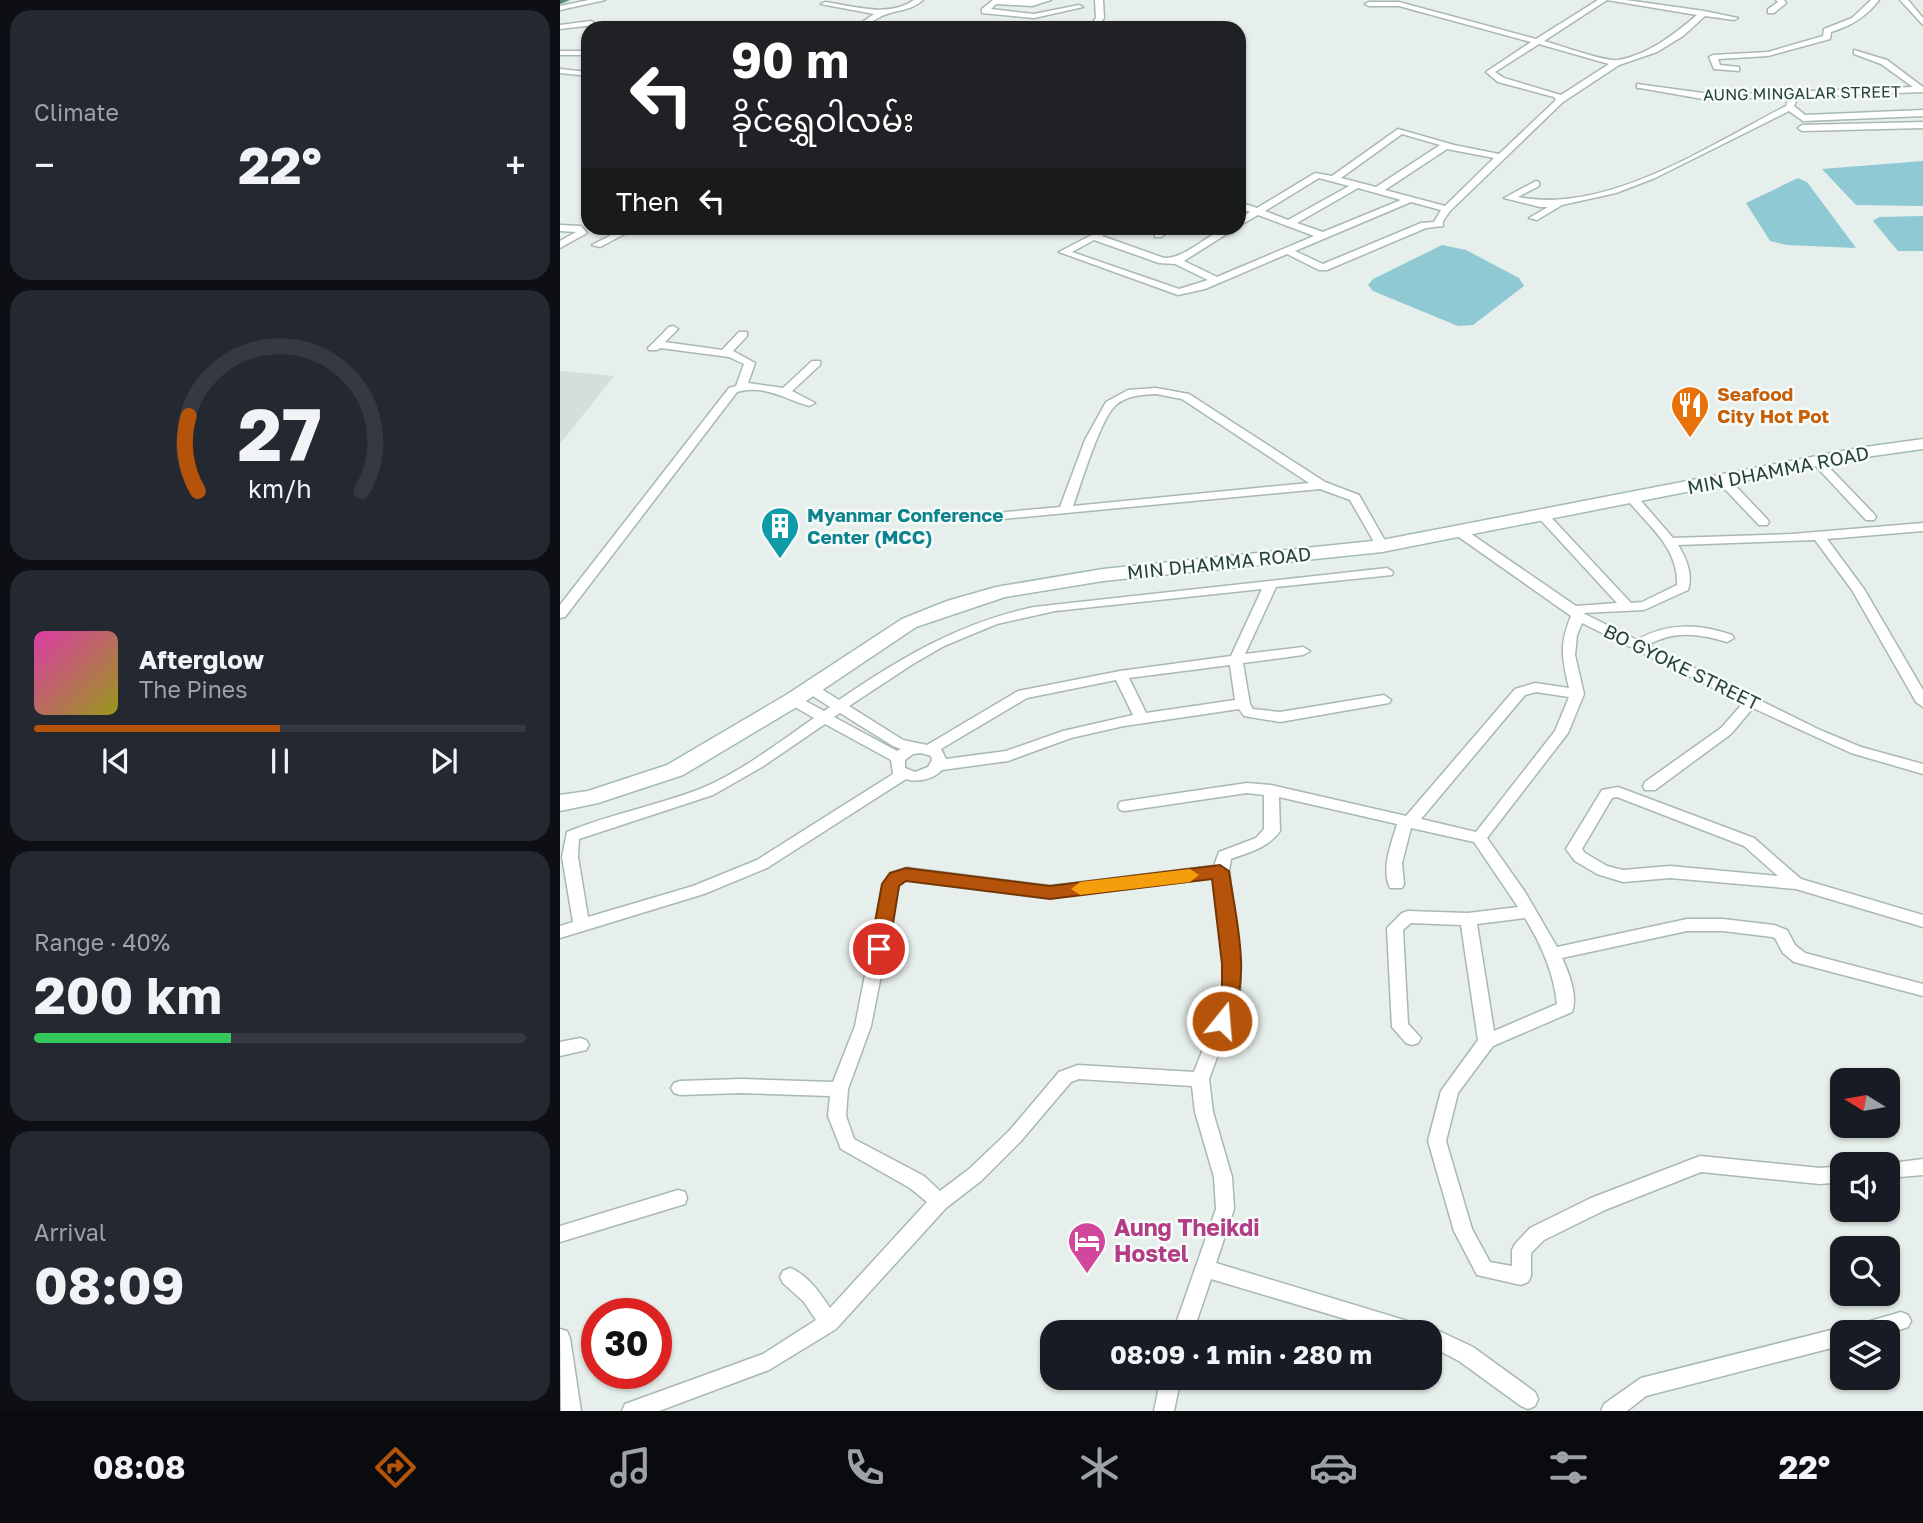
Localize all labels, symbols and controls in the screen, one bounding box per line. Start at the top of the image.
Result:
text: 90 m [731,30,849,89]
icon: left [616,49,707,140]
street label: AUNG MINGALAR STREET [1703,81,1901,105]
text: Climate [34,98,119,126]
text: ခိုင်ရွှေဝါလမ်း [731,101,914,139]
text: 22° [238,133,322,195]
text: − [34,142,55,187]
text: + [505,142,526,187]
icon: left [693,182,731,220]
text: Then [616,186,679,217]
place label: Seafood City Hot Pot [1717,382,1830,427]
restaurant icon: Seafood City Hot Pot [1669,384,1711,439]
text: 27 [238,391,322,478]
street label: MIN DHAMMA ROAD [1685,441,1871,498]
text: km/h [248,473,312,504]
place label: Myanmar Conference Center (MCC) [807,503,1003,548]
building icon: Myanmar Conference Center (MCC) [759,505,801,560]
street label: MIN DHAMMA ROAD [1126,541,1312,584]
street label: BO GYOKE STREET [1600,619,1764,715]
text: Afterglow [139,644,264,675]
text: The Pines [139,675,247,703]
icon: previous [97,742,135,780]
icon: pause [261,742,299,780]
icon: next [425,742,463,780]
pin [849,919,909,979]
text: Range · 40% [34,928,170,956]
icon: arrive [860,930,898,968]
text: 200 km [34,963,222,1025]
position arrow [1185,984,1259,1058]
north arrow [1830,1068,1900,1138]
map controls [1830,1068,1900,1390]
button: sound [1830,1152,1900,1222]
place label: Aung Theikdi Hostel [1114,1213,1260,1267]
text: Arrival [34,1218,106,1246]
hotel icon: Aung Theikdi Hostel [1066,1220,1108,1275]
button: search [1830,1236,1900,1306]
text: 08:09 [34,1253,185,1315]
speed limit sign: 30 [581,1298,672,1389]
button: layers [1830,1320,1900,1390]
text: 08:09 · 1 min · 280 m [1110,1339,1372,1370]
icon: directions [371,1443,420,1492]
icon: music [606,1443,655,1492]
icon: phone [840,1443,889,1492]
icon: climate [1075,1443,1124,1492]
icon: car [1309,1443,1358,1492]
icon: filters [1544,1443,1593,1492]
text: 08:08 [93,1448,186,1486]
text: 22° [1779,1448,1830,1486]

